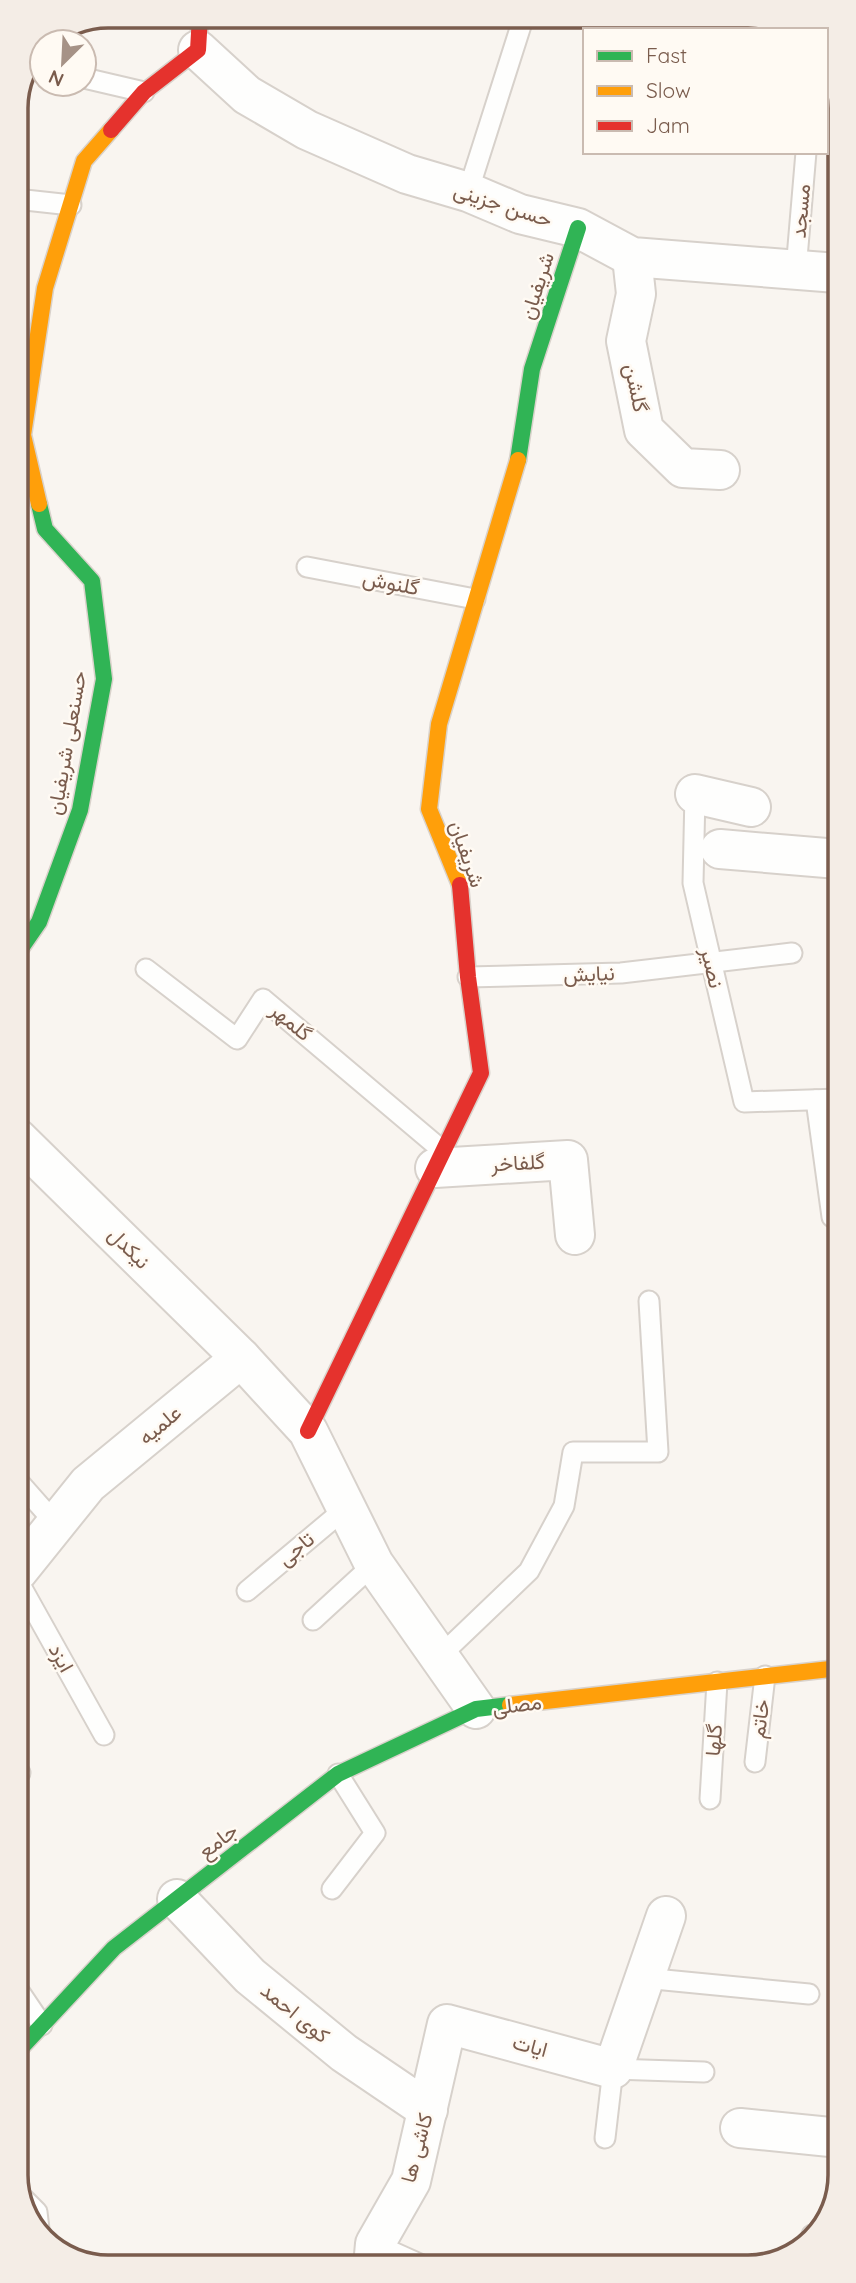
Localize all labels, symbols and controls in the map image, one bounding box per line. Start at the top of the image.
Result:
north arrow [28,28,98,98]
legend [583,28,828,154]
text: Fast [646,42,687,68]
text: N [45,65,67,92]
text: Slow [646,77,691,103]
text: Jam [646,112,690,138]
street label: حسن جزینی [450,176,556,233]
street label: مسجد [785,183,815,239]
street label: شریفیان [513,249,560,323]
street label: گلشن [619,361,655,414]
street label: گلنوش [360,564,422,601]
street label: حسنعلی شریفیان [41,669,92,817]
street label: شریفیان [443,817,491,891]
street label: نصیر [695,944,730,991]
street label: نیایش [563,959,615,987]
street label: گلمهر [264,996,318,1047]
street label: گلفاخر [489,1148,546,1177]
street label: نیکدل [103,1221,156,1274]
street label: علمیه [133,1399,186,1450]
street label: تاجی [272,1525,319,1571]
street label: ایزد [43,1639,80,1677]
street label: مصلی [491,1688,543,1720]
street label: خاتم [744,1698,776,1740]
street label: گلها [699,1723,728,1757]
street label: جامع [192,1817,244,1865]
street label: کوی احمد [255,1977,335,2049]
street label: ایات [510,2028,551,2062]
street label: کاشی ها [394,2110,438,2185]

